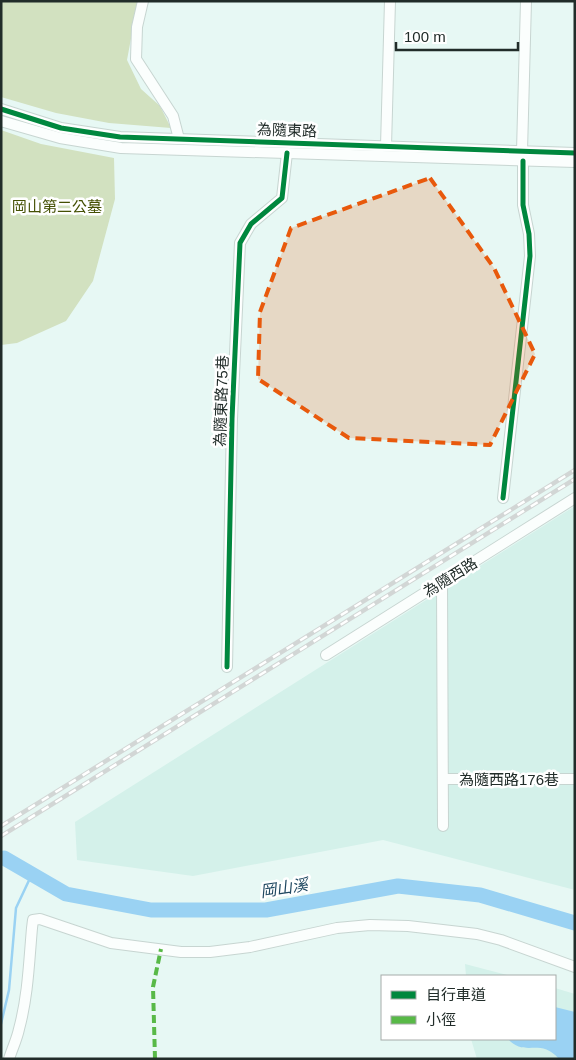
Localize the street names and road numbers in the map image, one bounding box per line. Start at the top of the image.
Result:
street label: 為隨東路 [257,120,317,140]
street label: 為隨東路75巷 [211,355,231,447]
street label: 為隨西路 [420,554,480,600]
street label: 為隨西路176巷 [459,771,559,788]

